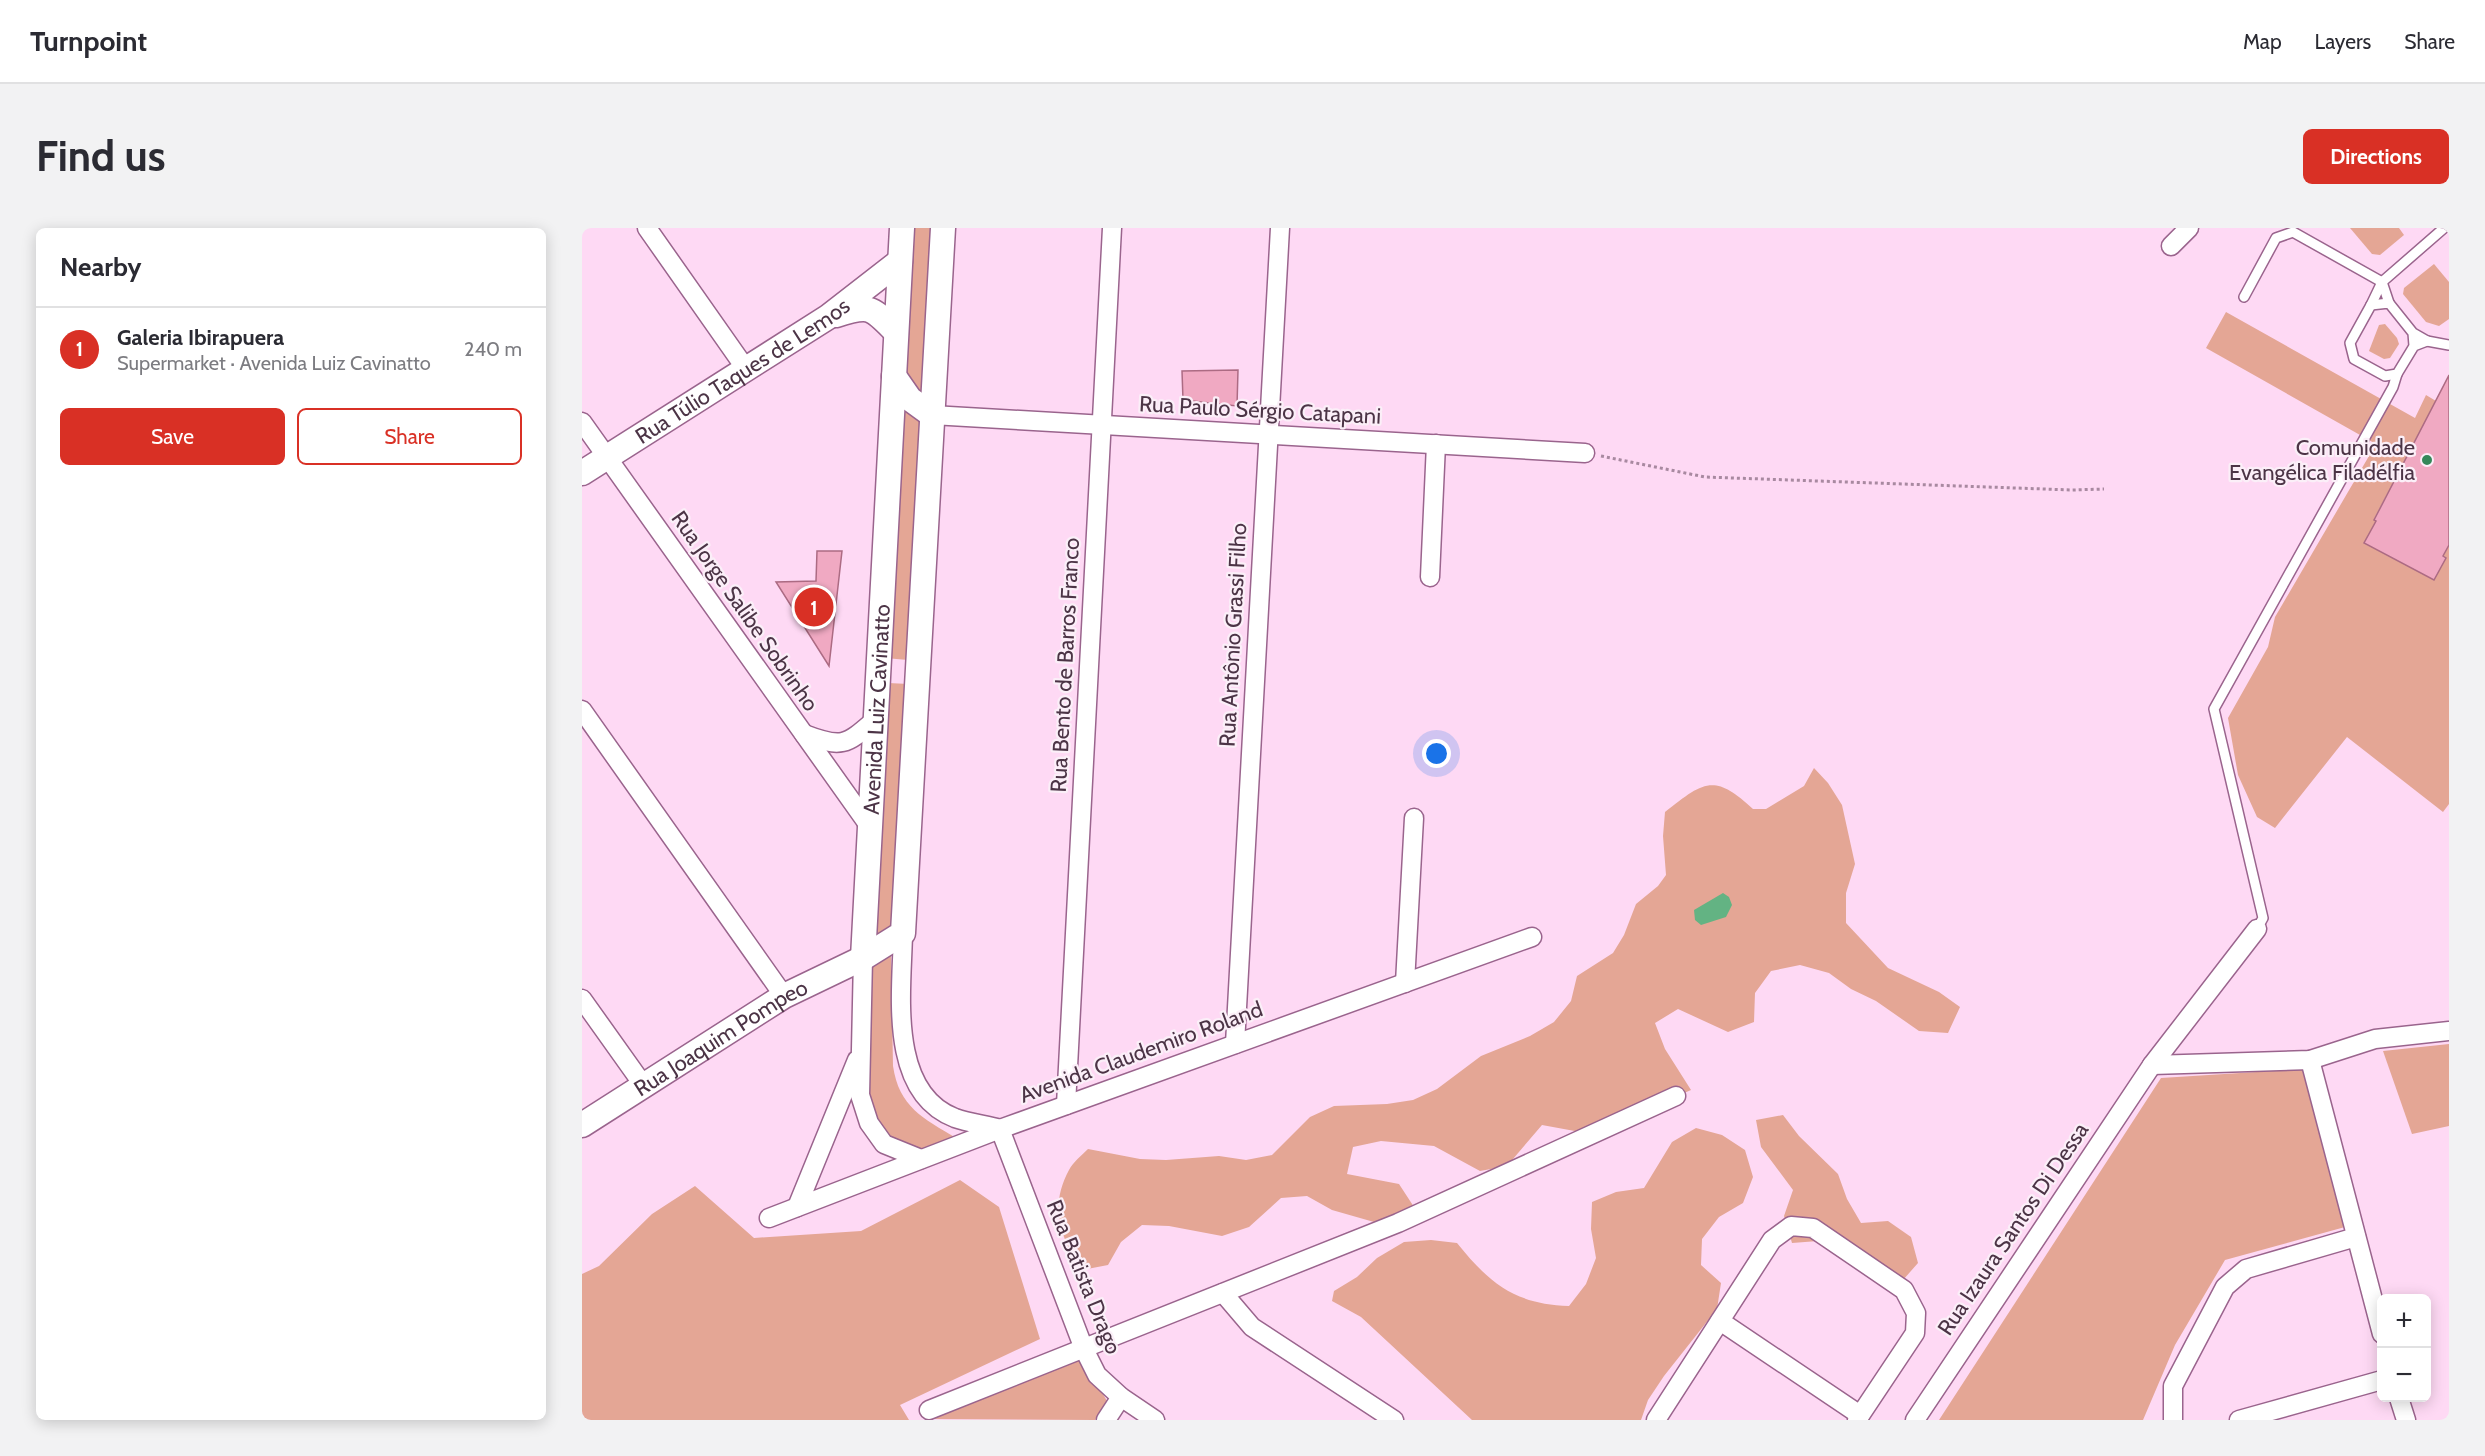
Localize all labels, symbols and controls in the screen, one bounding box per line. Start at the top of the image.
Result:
text: Turnpoint [30,24,147,58]
text: Map [2243,29,2282,54]
text: Layers [2315,29,2371,54]
text: Share [2404,29,2455,54]
button: Directions [2303,129,2449,184]
text: Find us [36,130,165,182]
text: Nearby [60,251,141,283]
street label: Rua Túlio Taques de Lemos [630,292,855,449]
text: Galeria Ibirapuera [117,324,284,351]
text: 1 [76,337,83,361]
text: 240 m [464,337,522,361]
text: Supermarket · Avenida Luiz Cavinatto [117,351,431,375]
street label: Rua Paulo Sérgio Catapani [1138,390,1382,430]
button: Save [60,408,285,465]
button: Share [297,408,522,465]
place label: Comunidade Evangélica Filadélfia [2229,434,2415,486]
marker: Comunidade Evangélica Filadélfia [2420,453,2434,467]
street label: Rua Jorge Salibe Sobrinho [666,506,824,716]
street label: Rua Antônio Grassi Filho [1214,522,1252,748]
street label: Rua Bento de Barros Franco [1045,537,1085,793]
pin: 1 [794,584,834,629]
street label: Avenida Luiz Cavinatto [857,603,895,815]
your location [1422,739,1451,768]
street label: Rua Joaquim Pompeo [629,973,812,1102]
street label: Avenida Claudemiro Roland [1016,995,1266,1109]
street label: Rua Izaura Santos Di Dessa [1932,1117,2094,1340]
street label: Rua Batista Drago [1041,1196,1127,1358]
map controls [2377,1294,2431,1402]
button: + [2377,1294,2431,1348]
button: − [2377,1348,2431,1402]

